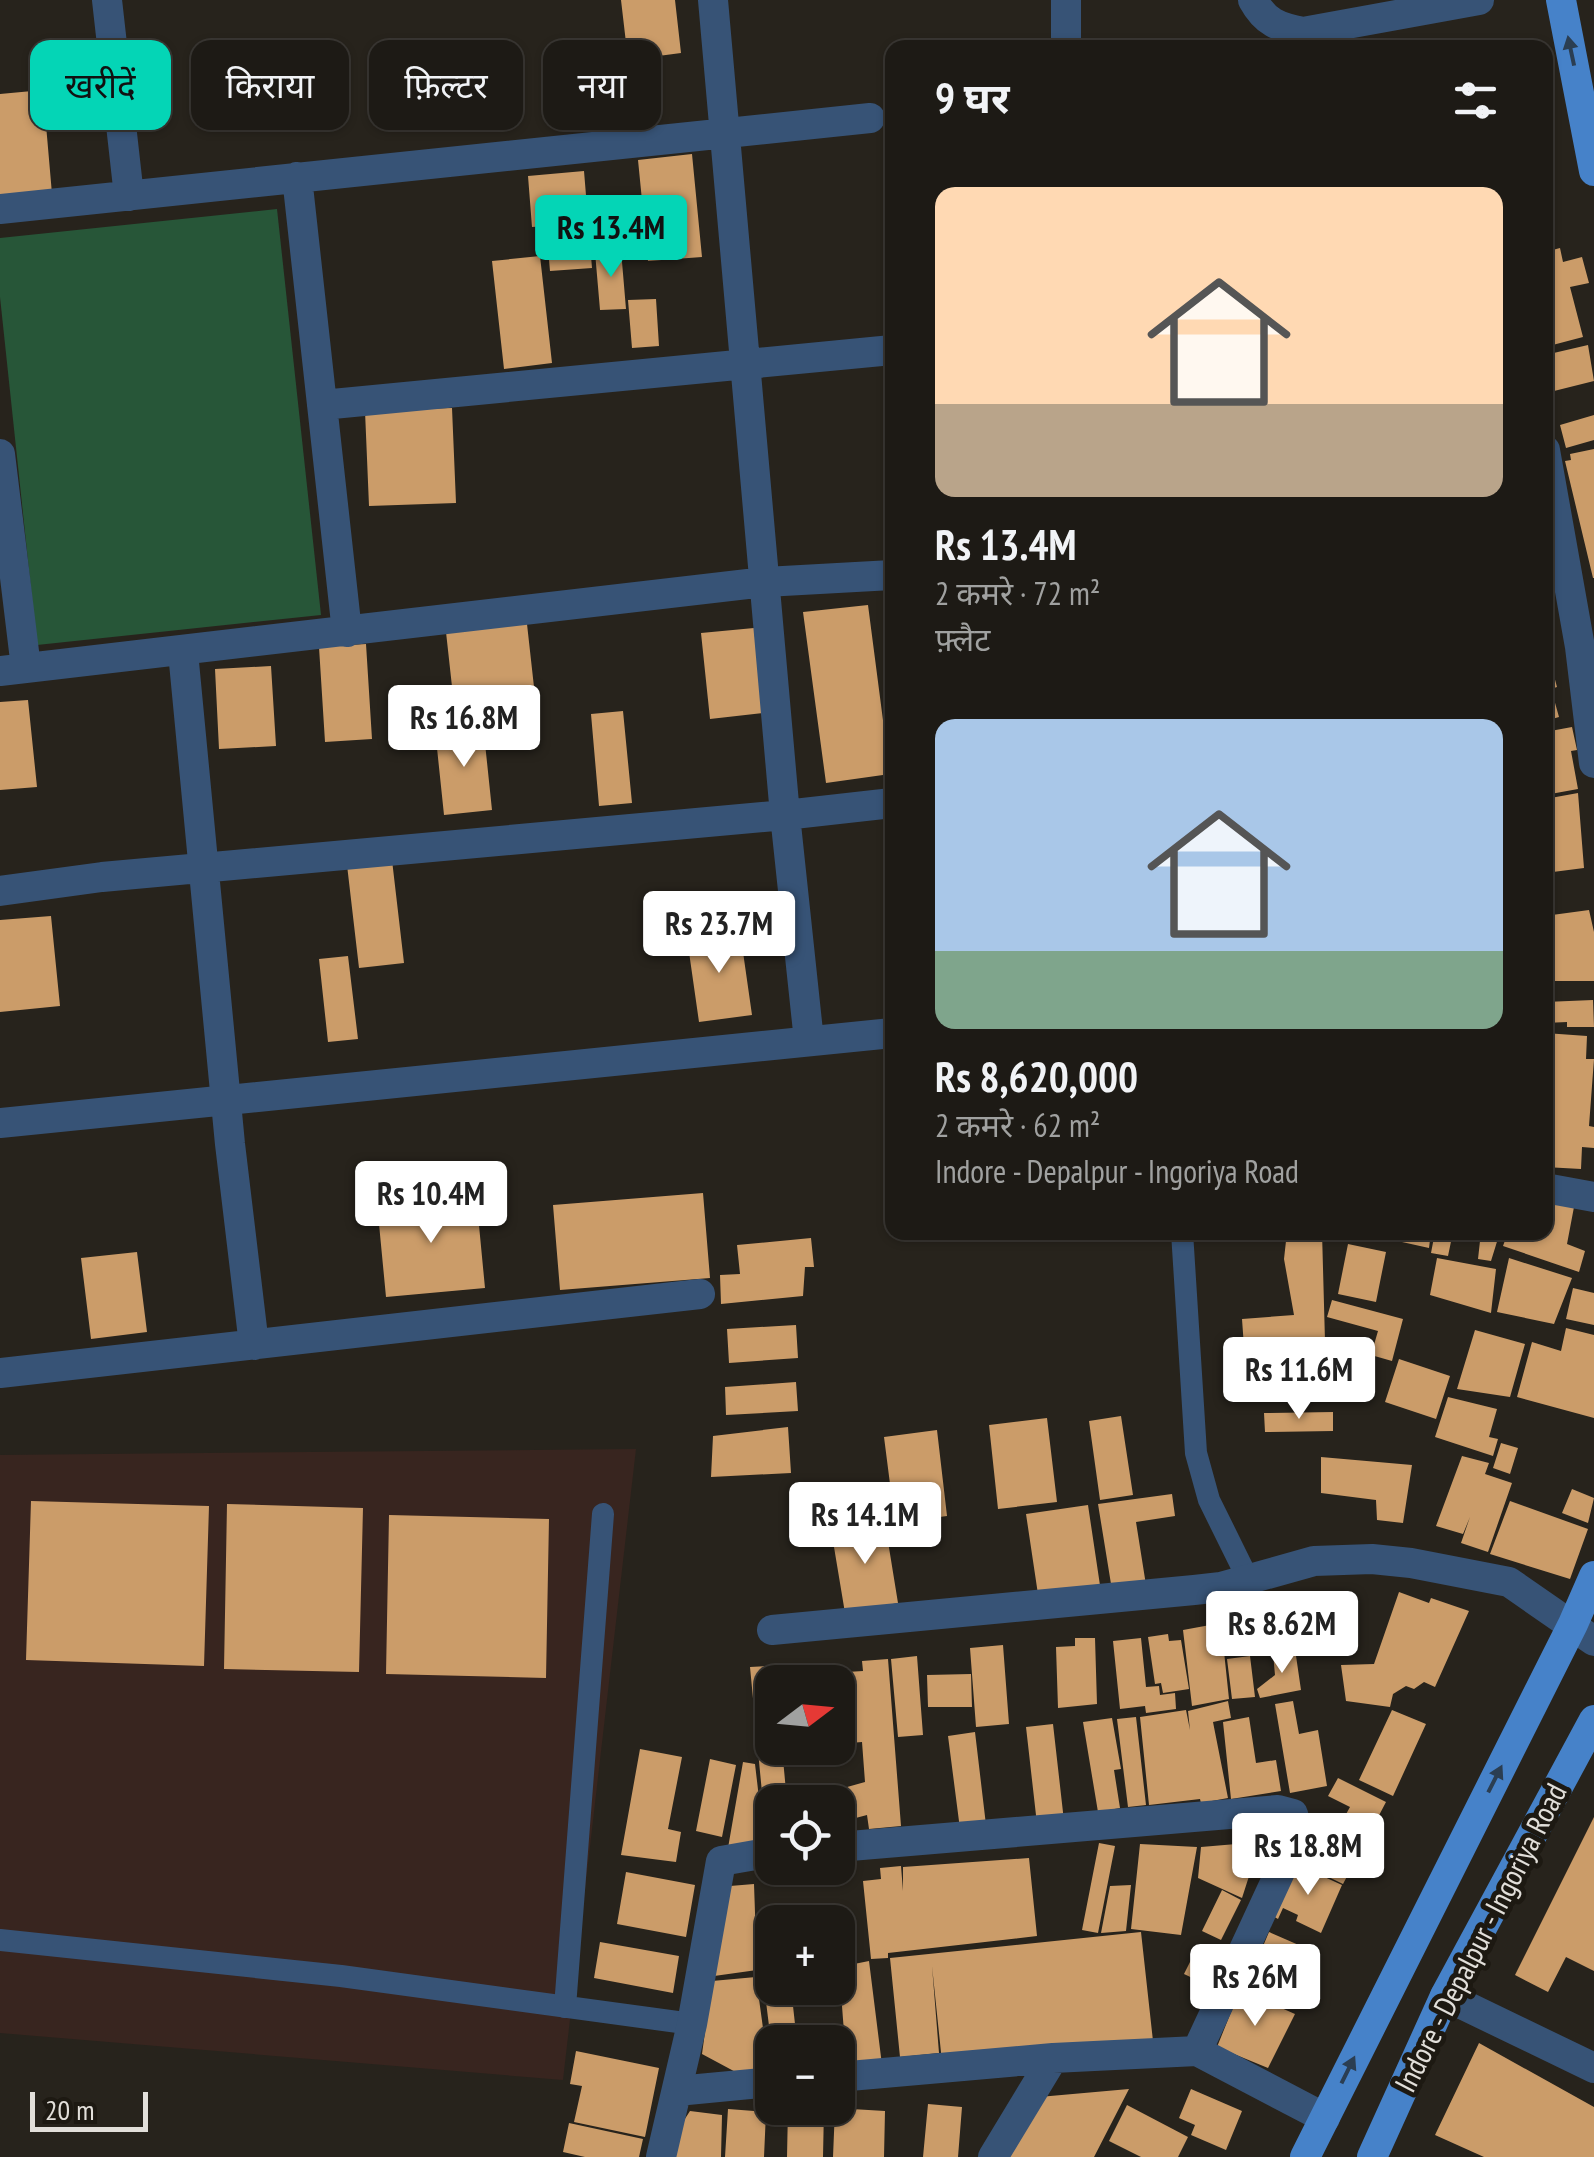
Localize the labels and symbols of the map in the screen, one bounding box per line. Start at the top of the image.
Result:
one-way arrow [1563,35,1579,66]
pin: Rs 13.4M [508,195,714,280]
pin: Rs 16.8M [361,685,567,770]
pin: Rs 23.7M [616,891,822,976]
pin: Rs 10.4M [328,1161,534,1246]
pin: Rs 11.6M [1196,1337,1402,1422]
pin: Rs 14.1M [762,1482,968,1567]
pin: Rs 8.62M [1179,1591,1385,1676]
north arrow [755,1665,855,1765]
one-way arrow [1486,1765,1503,1794]
street label: Indore - Depalpur - Ingoriya Road [1385,1776,1574,2098]
pin: Rs 18.8M [1205,1813,1411,1898]
pin: Rs 26M [1174,1944,1336,2029]
one-way arrow [1340,2055,1357,2084]
scale bar [30,2087,148,2132]

